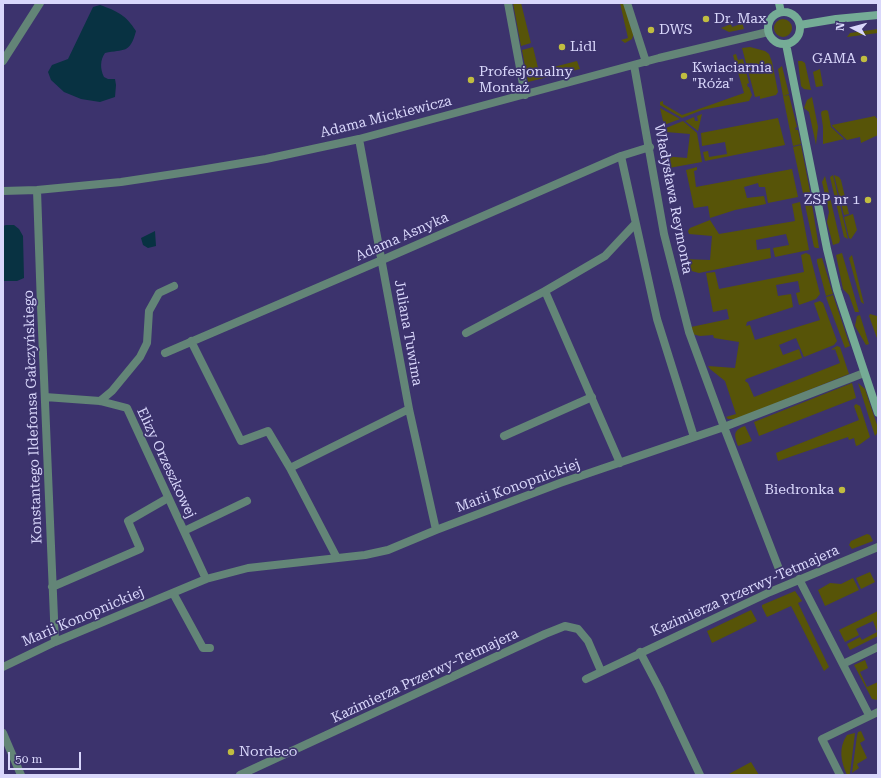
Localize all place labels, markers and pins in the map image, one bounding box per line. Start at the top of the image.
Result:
place label: Dr. Max [714,11,766,27]
marker: Dr. Max [701,14,711,24]
place label: DWS [659,22,693,38]
marker: DWS [646,25,656,35]
place label: Lidl [570,39,596,55]
marker: Lidl [557,42,567,52]
place label: GAMA [812,51,856,67]
marker: GAMA [859,54,869,64]
place label: Kwiaciarnia "Róża" [692,60,772,92]
place label: Profesjonalny Montaż [479,64,573,96]
marker: Kwiaciarnia "Róża" [679,71,689,81]
marker: Profesjonalny Montaż [466,75,476,85]
place label: ZSP nr 1 [804,192,860,208]
marker: ZSP nr 1 [863,195,873,205]
place label: Biedronka [764,482,834,498]
marker: Biedronka [837,485,847,495]
place label: Nordeco [239,744,297,760]
marker: Nordeco [226,747,236,757]

